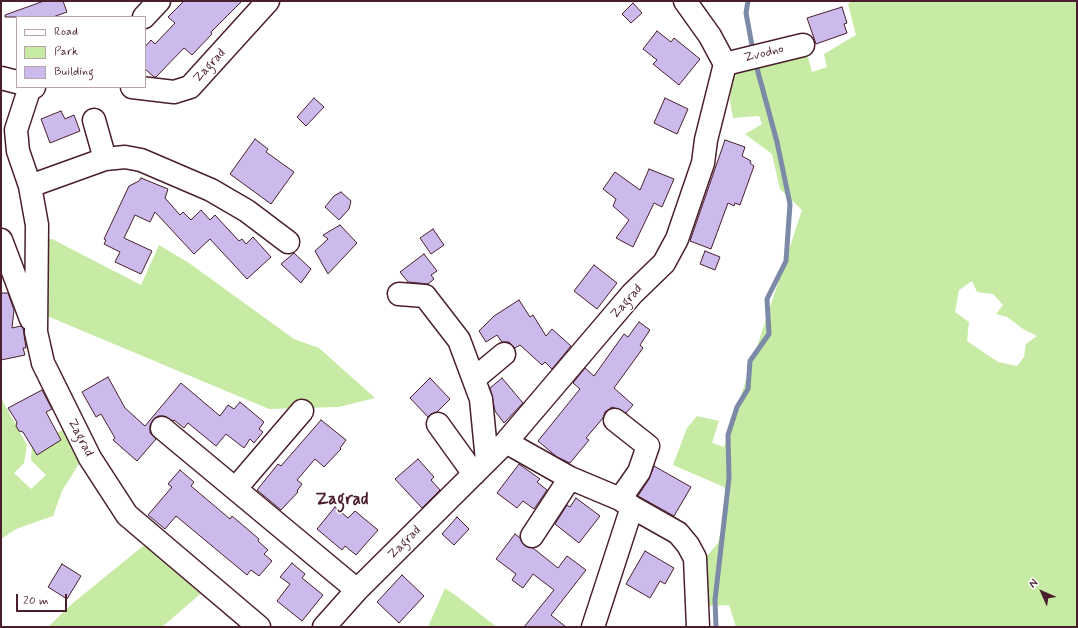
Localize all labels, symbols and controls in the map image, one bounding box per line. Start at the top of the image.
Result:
legend [16,16,146,88]
text: Road [54,24,78,40]
street label: Zvodno [743,42,785,66]
text: Park [54,44,78,60]
street label: Zagrad [190,46,230,86]
text: Building [54,64,94,80]
street label: Zagrad [608,282,646,322]
street label: Zagrad [64,416,96,460]
district label: Zagrad [315,490,369,510]
street label: Zagrad [385,523,425,563]
north arrow [1022,572,1062,612]
text: N [1026,576,1041,591]
scale bar [18,586,69,612]
text: 20 m [23,593,49,609]

